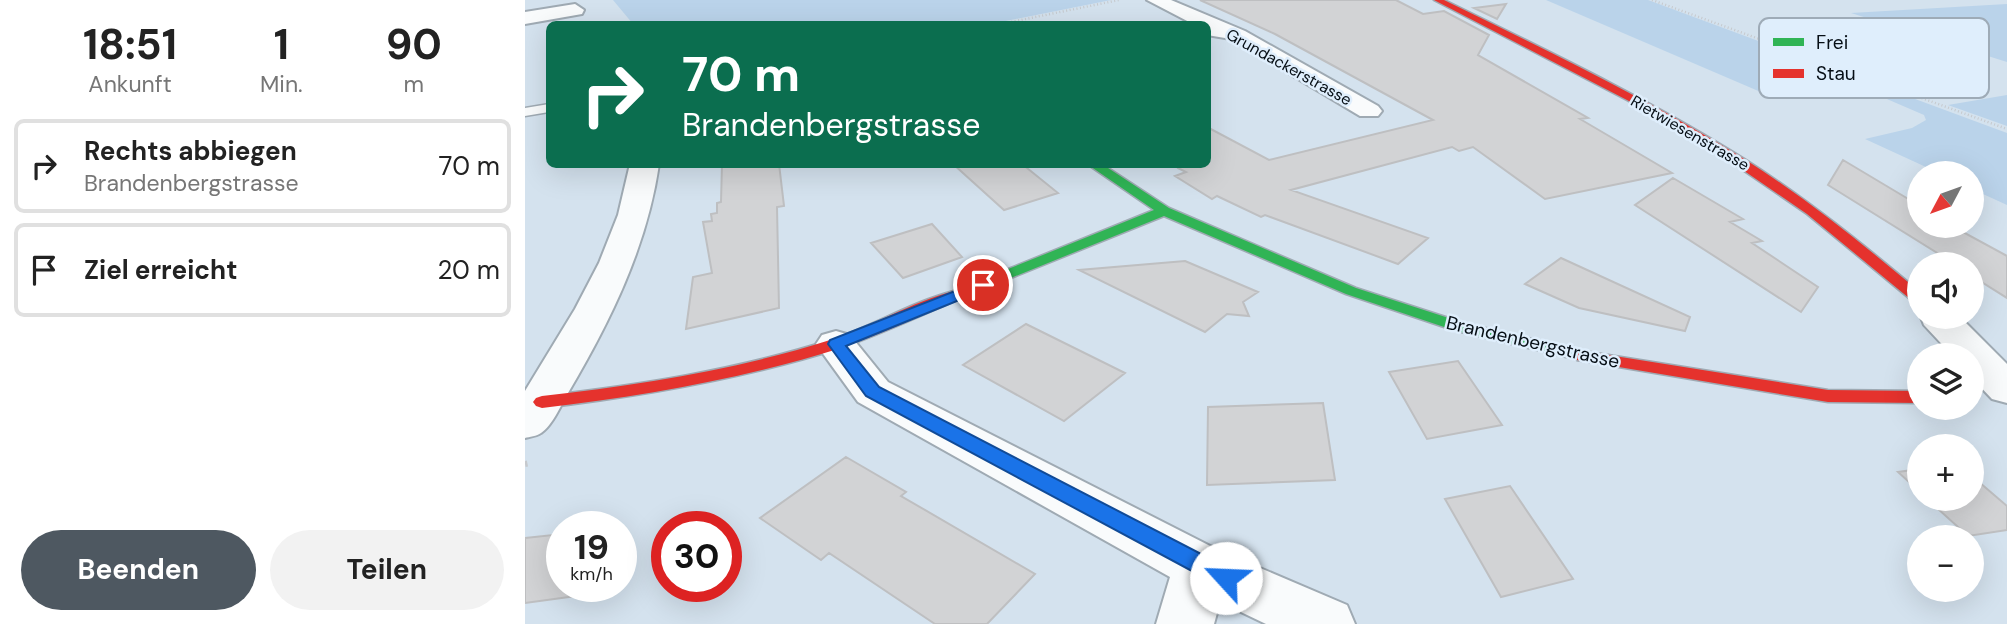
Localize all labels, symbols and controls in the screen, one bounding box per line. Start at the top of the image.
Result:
text: 18:51 [83,17,177,72]
text: 1 [274,17,289,72]
text: 90 [386,17,442,72]
legend [1759,18,1989,98]
street label: Grundackerstrasse [1222,24,1356,110]
text: Frei [1816,30,1848,55]
text: 70 m [682,42,800,106]
icon: right [567,49,658,140]
text: Stau [1816,61,1856,86]
text: Ankunft [88,69,172,99]
text: Min. [260,69,303,99]
text: m [404,69,424,99]
street label: Rietwiesenstrasse [1627,91,1753,175]
text: Brandenbergstrasse [682,104,981,146]
text: Rechts abbiegen [84,134,297,168]
icon: right [25,147,63,185]
text: 70 m [439,149,500,183]
north arrow [1907,161,1985,238]
map controls [1907,161,1984,602]
text: Brandenbergstrasse [84,168,299,198]
icon: arrive [25,251,63,289]
button: sound [1907,252,1984,329]
text: Ziel erreicht [84,253,237,287]
text: 20 m [437,253,500,287]
pin [953,255,1013,315]
icon: arrive [964,266,1002,304]
street label: Brandenbergstrasse [1444,310,1622,374]
button: layers [1907,343,1984,420]
button: + [1907,434,1984,511]
speed limit sign: 30 [651,511,742,602]
text: 19 [574,524,609,570]
button: − [1907,525,1984,602]
button: Beenden [21,530,256,610]
button: Teilen [270,530,504,610]
position arrow [1189,541,1263,615]
text: km/h [570,562,613,586]

